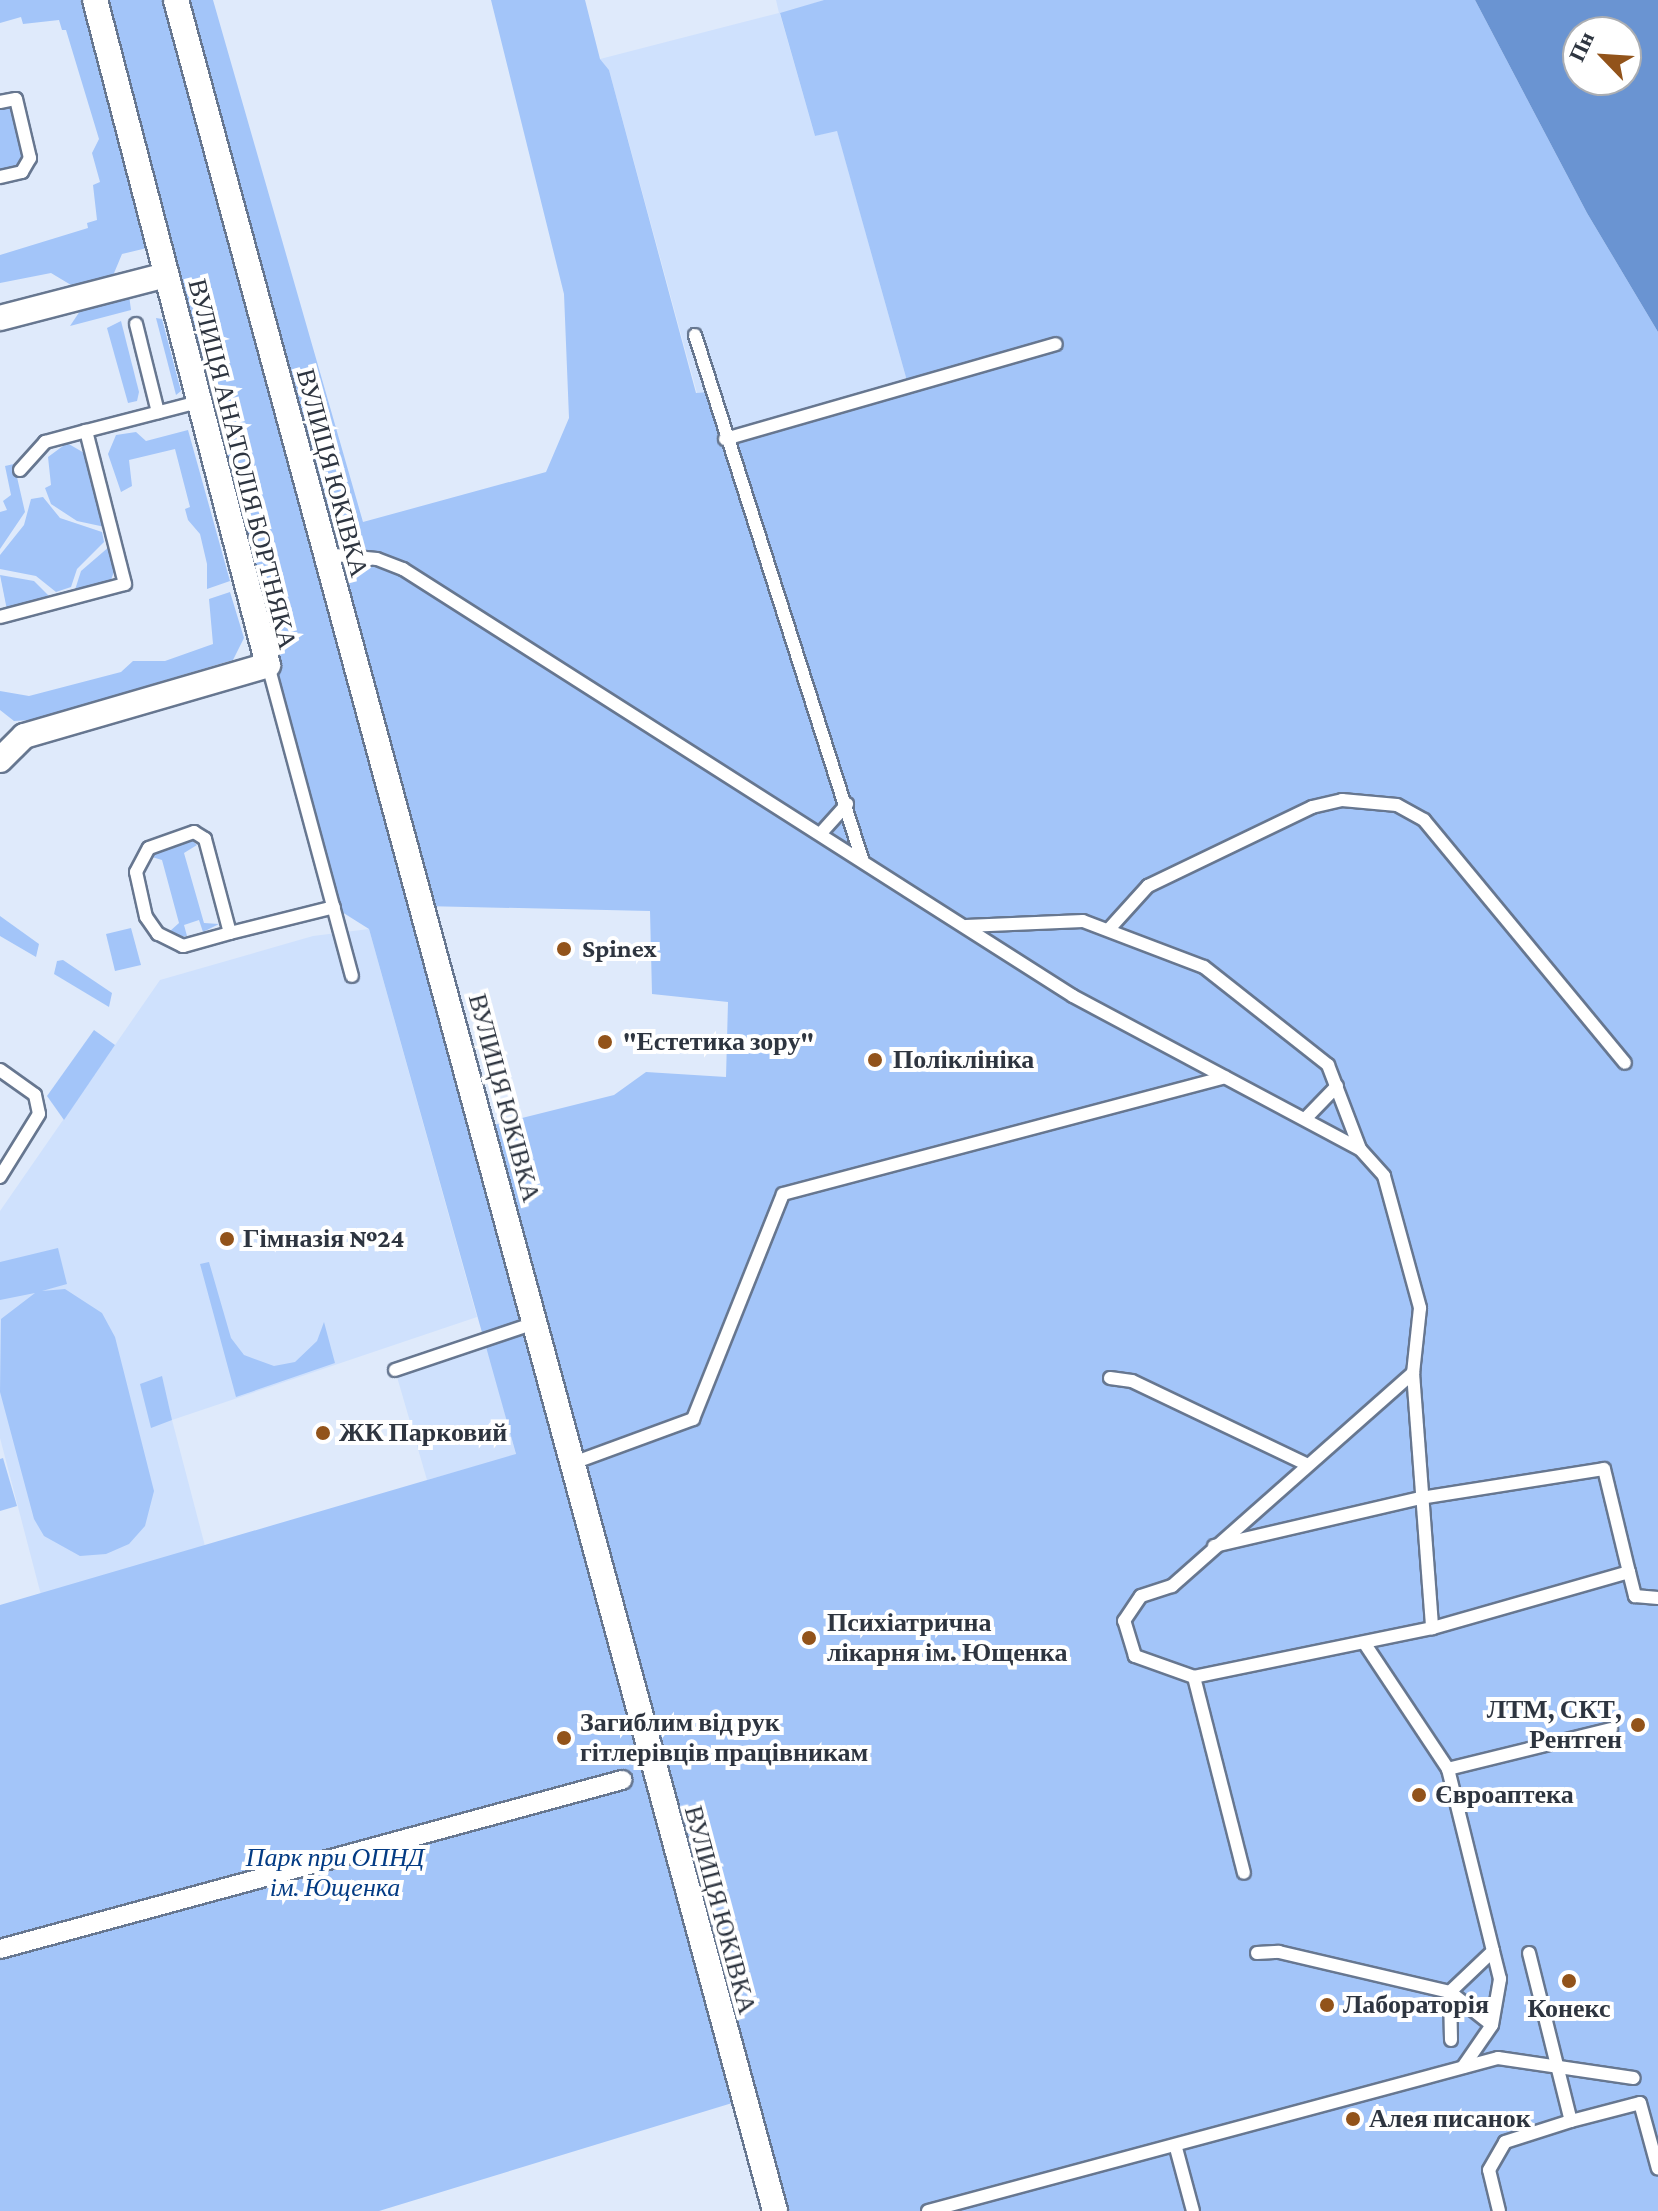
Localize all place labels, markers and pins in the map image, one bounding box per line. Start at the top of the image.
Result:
place label: Spinex [582,933,657,965]
marker: Spinex [553,938,575,960]
place label: "Естетика зору" [623,1026,814,1058]
marker: "Естетика зору" [594,1031,616,1053]
place label: Поліклініка [893,1044,1034,1076]
marker: Поліклініка [864,1049,886,1071]
place label: Гімназія №24 [243,1223,405,1255]
marker: Гімназія №24 [218,1230,236,1248]
place label: ЖК Парковий [339,1417,507,1449]
marker: ЖК Парковий [314,1424,332,1442]
place label: Психіатрична лікарня ім. Ющенка [827,1607,1067,1668]
marker: Психіатрична лікарня ім. Ющенка [798,1627,820,1649]
place label: ЛТМ, СКТ, Рентген [1487,1694,1622,1756]
place label: Загиблим від рук гітлерівців працівникам [580,1707,868,1768]
marker: ЛТМ, СКТ, Рентген [1629,1716,1647,1734]
marker: Загиблим від рук гітлерівців працівникам [555,1729,573,1747]
place label: Євроаптека [1435,1779,1574,1811]
marker: Євроаптека [1410,1786,1428,1804]
marker: Конекс [1560,1972,1578,1990]
place label: Лабораторія [1343,1989,1489,2021]
place label: Конекс [1528,1993,1610,2025]
marker: Лабораторія [1318,1996,1336,2014]
place label: Алея писанок [1369,2103,1531,2135]
marker: Алея писанок [1344,2110,1362,2128]

